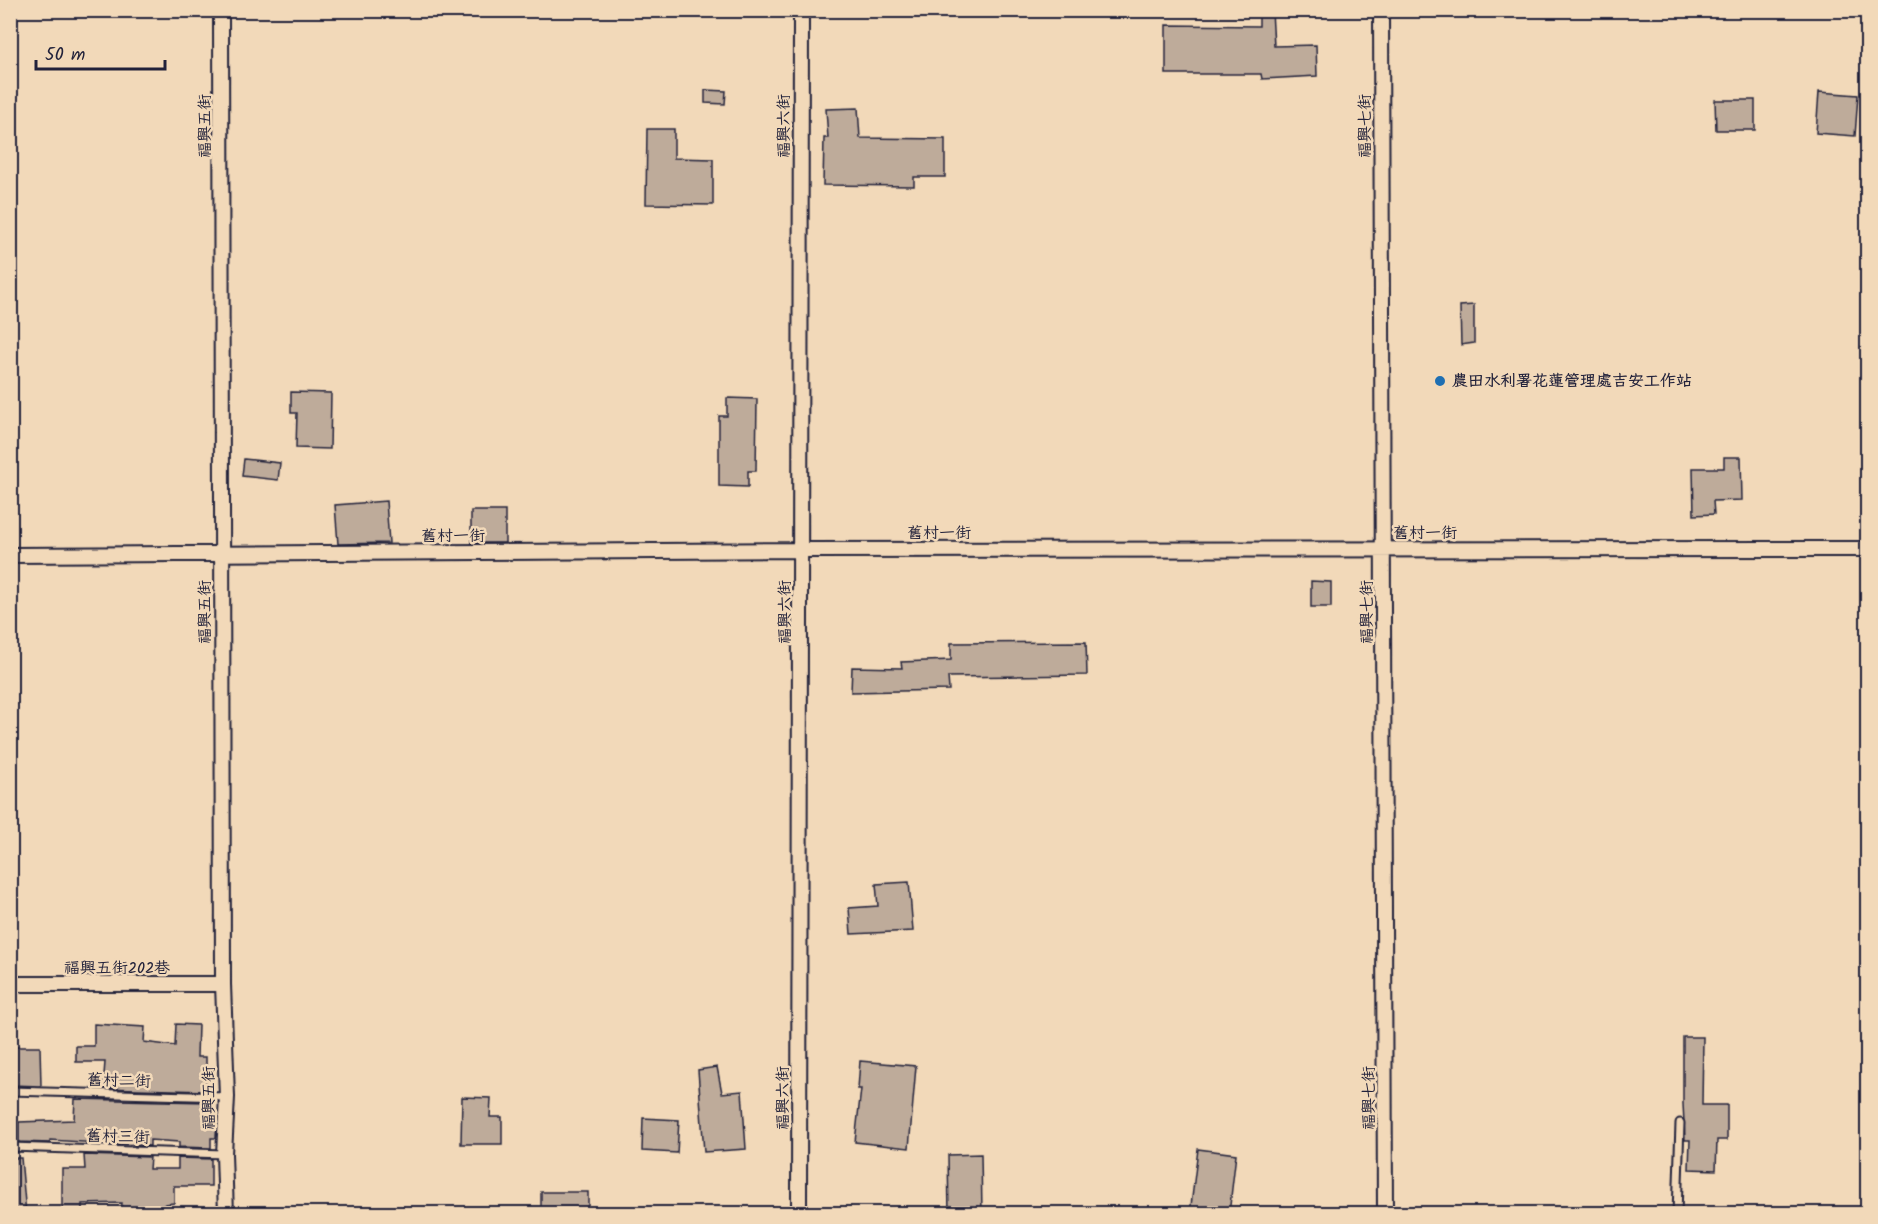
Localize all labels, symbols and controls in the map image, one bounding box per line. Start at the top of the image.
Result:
scale bar [36,33,165,71]
text: 50 m [45,41,85,70]
street label: 福興五街 [193,94,218,158]
street label: 福興六街 [772,94,797,158]
street label: 福興七街 [1353,94,1378,158]
place label: 農田水利署花蓮管理處吉安工作站 [1452,369,1692,394]
marker: 農田水利署花蓮管理處吉安工作站 [1433,374,1447,388]
street label: 舊村一街 [907,521,971,546]
street label: 舊村一街 [1393,521,1457,546]
street label: 舊村一街 [421,524,485,549]
street label: 福興五街 [193,580,218,644]
street label: 福興六街 [773,580,798,644]
street label: 福興七街 [1355,580,1380,644]
street label: 福興五街202巷 [64,956,170,981]
street label: 福興五街 [197,1066,222,1130]
street label: 福興六街 [771,1066,796,1130]
street label: 福興七街 [1357,1066,1382,1130]
street label: 舊村二街 [87,1067,151,1095]
street label: 舊村三街 [86,1123,150,1151]

